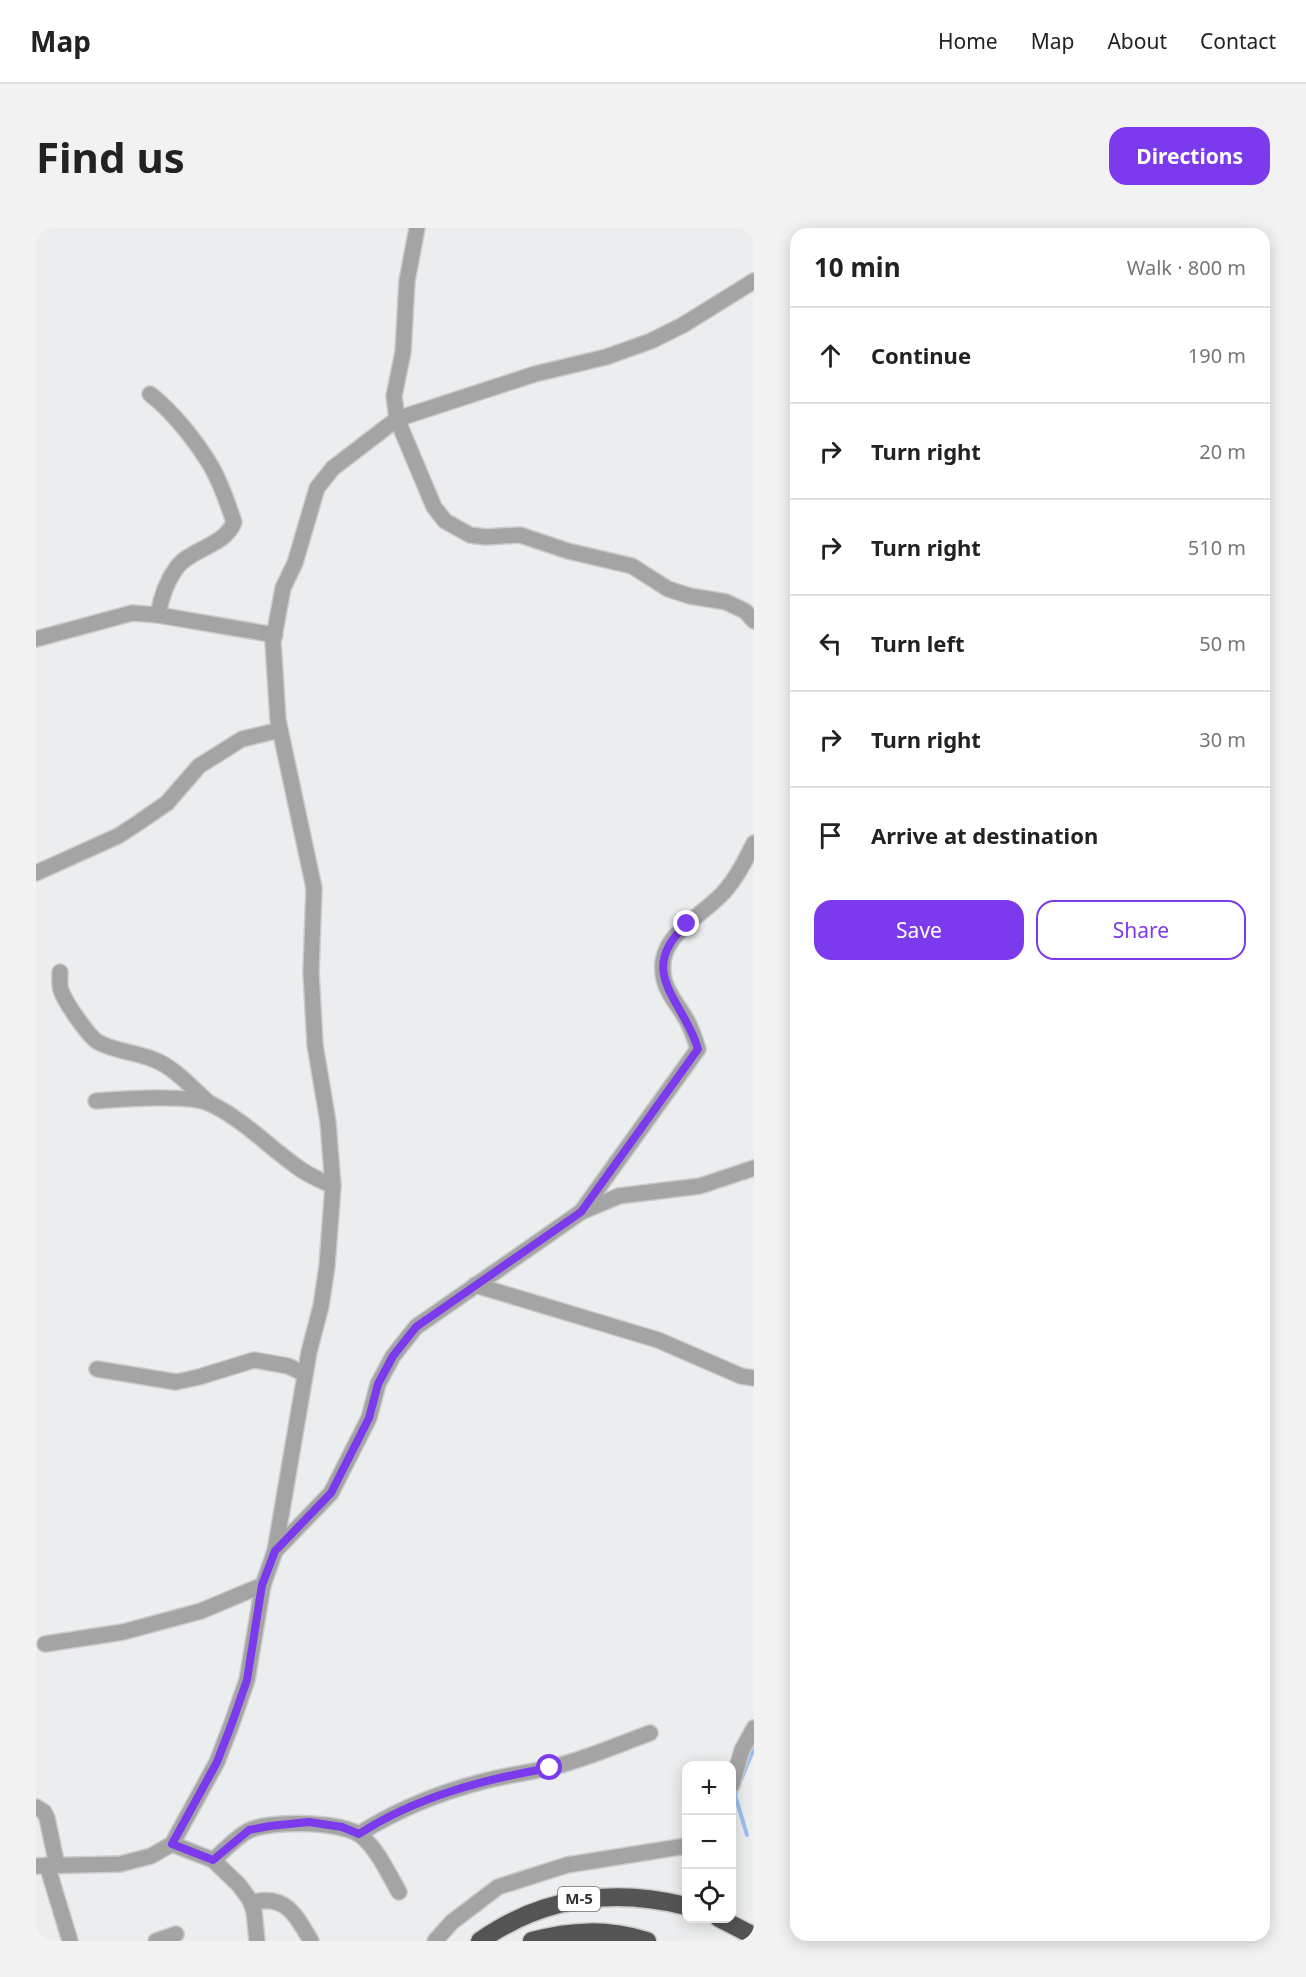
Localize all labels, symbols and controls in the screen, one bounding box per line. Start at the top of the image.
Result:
text: Map [30,22,91,60]
text: Home [938,27,998,55]
text: Map [1031,27,1074,55]
text: About [1107,27,1167,55]
text: Contact [1200,27,1276,55]
button: Directions [1109,127,1270,185]
text: Find us [36,128,185,185]
text: 10 min [814,249,901,285]
text: Walk · 800 m [1127,254,1246,281]
icon: ahead [814,339,847,372]
text: Continue [871,340,971,370]
text: 190 m [1188,342,1246,369]
icon: right [814,435,847,468]
text: Turn right [871,436,981,466]
text: 20 m [1199,438,1246,465]
icon: right [814,531,847,564]
text: Turn right [871,532,981,562]
text: 510 m [1188,534,1246,561]
icon: left [814,627,847,660]
text: Turn left [871,628,965,658]
text: 50 m [1199,630,1246,657]
icon: right [814,723,847,756]
text: Turn right [871,724,981,754]
text: 30 m [1199,726,1246,753]
icon: arrive [814,819,847,852]
text: Arrive at destination [871,820,1098,850]
button: Save [814,900,1024,960]
button: Share [1036,900,1246,960]
route end [673,910,699,936]
route start [536,1754,562,1780]
map controls [682,1761,736,1923]
button: + [682,1761,736,1815]
button: − [682,1815,736,1869]
button: locate [682,1869,736,1923]
road number: M-5 [558,1887,600,1911]

